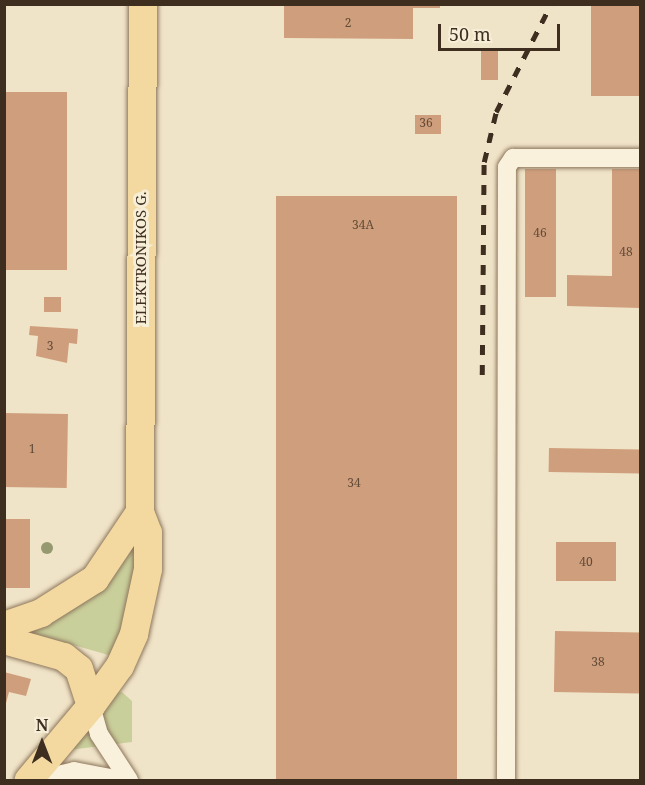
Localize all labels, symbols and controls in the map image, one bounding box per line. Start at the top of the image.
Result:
scale bar [441,12,562,50]
house number: 2 [345,16,351,30]
text: 50 m [449,22,491,46]
house number: 36 [419,116,433,130]
street label: ELEKTRONIKOS G. [132,191,150,325]
house number: 34A [352,218,374,232]
house number: 46 [533,226,547,240]
house number: 48 [619,245,633,259]
house number: 3 [47,339,53,353]
house number: 1 [29,442,35,456]
house number: 34 [347,476,361,490]
house number: 40 [579,555,593,569]
house number: 38 [591,655,605,669]
north arrow [12,713,72,773]
text: N [36,714,48,736]

